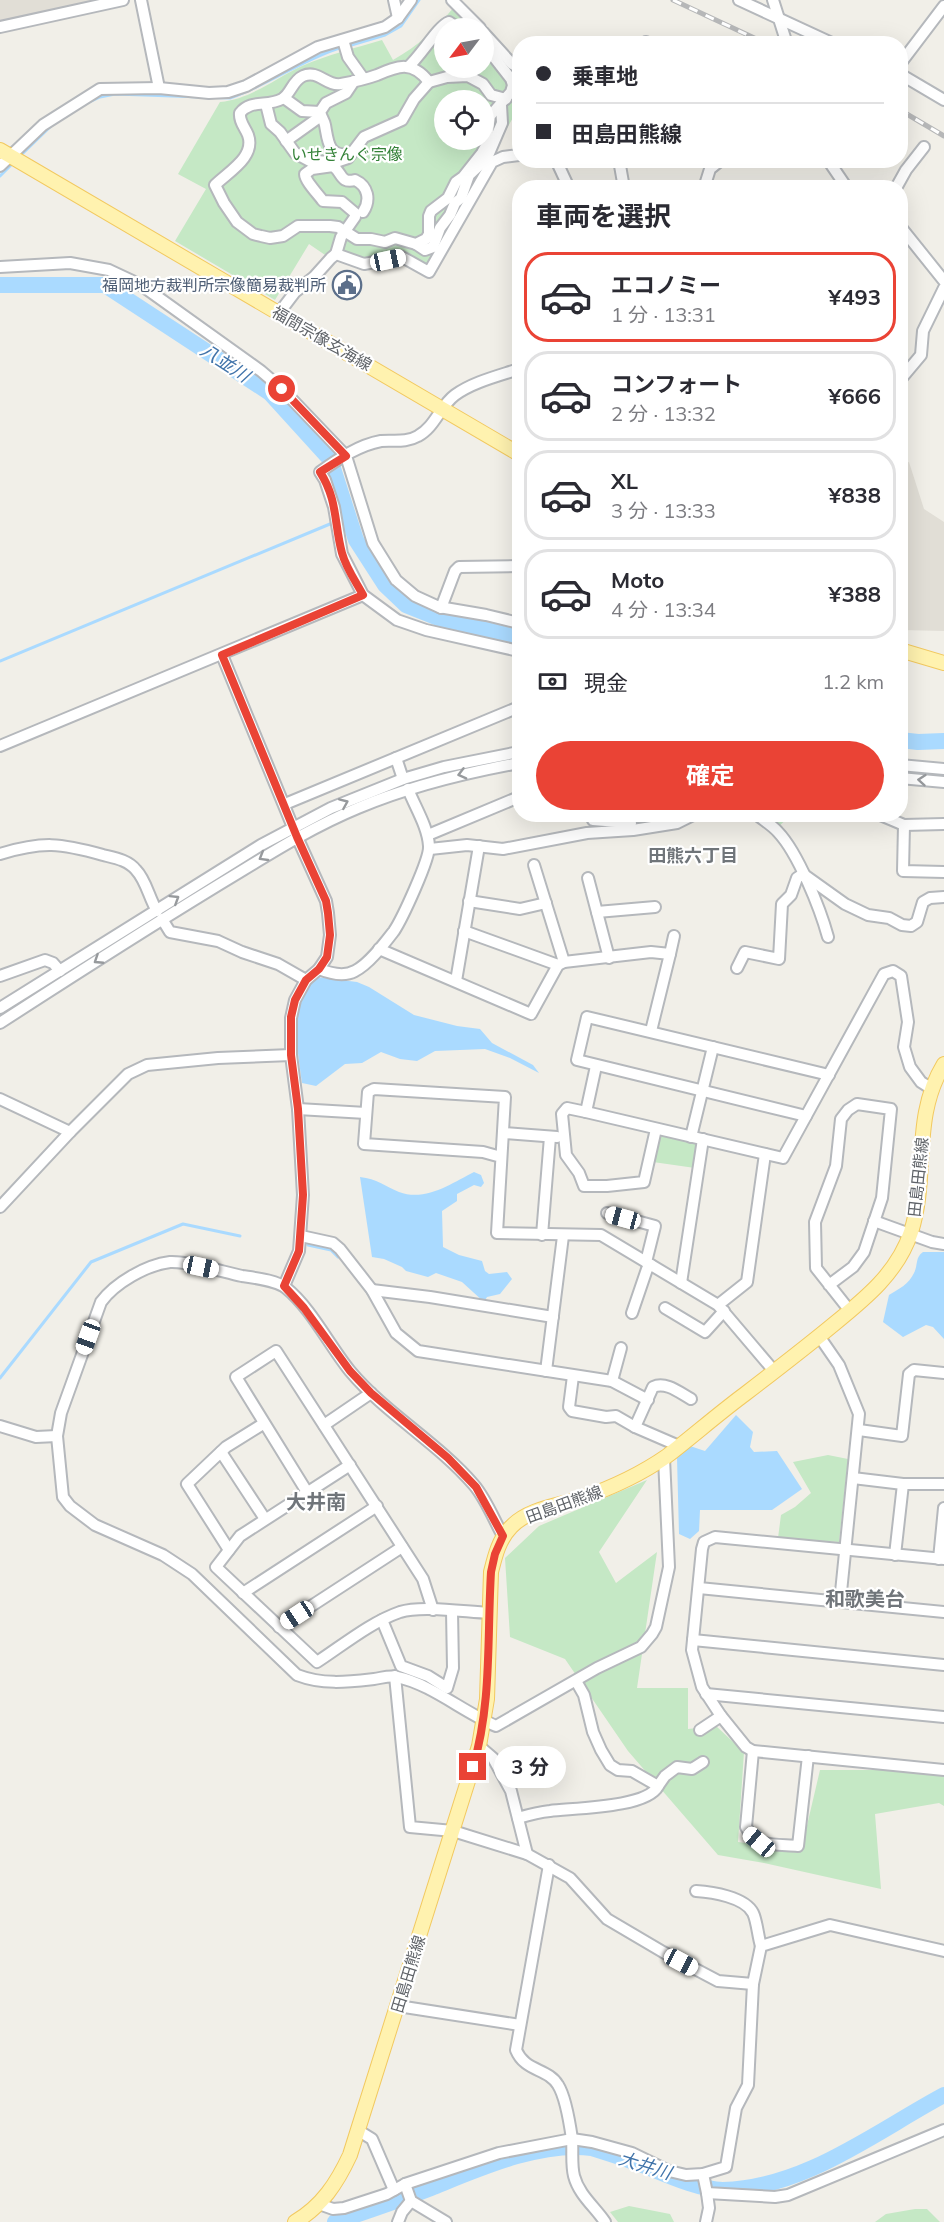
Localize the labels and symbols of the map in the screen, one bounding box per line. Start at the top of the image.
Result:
north arrow [434,18,494,78]
park label: いせきんぐ宗像 [291,144,403,164]
car [369,247,407,273]
public building icon: 福岡地方裁判所宗像簡易裁判所 [331,269,363,301]
place label: 福岡地方裁判所宗像簡易裁判所 [102,275,326,295]
street label: 福間宗像玄海線 [268,301,376,375]
water label: 八並川 [196,338,256,388]
route start [268,375,295,402]
one-way arrow [457,767,467,780]
one-way arrow [917,774,927,787]
one-way arrow [337,798,348,810]
district label: 田熊六丁目 [648,844,738,867]
one-way arrow [259,850,269,862]
one-way arrow [168,896,179,907]
one-way arrow [94,953,104,965]
street label: 田島田熊線 [904,1136,932,1218]
car [603,1205,643,1231]
car [182,1254,220,1280]
car [73,1317,103,1357]
street label: 田島田熊線 [523,1481,605,1527]
district label: 大井南 [286,1489,346,1514]
district label: 和歌美台 [825,1586,905,1611]
car [277,1598,317,1632]
callout: 3 分 [494,1746,566,1788]
route end [459,1753,486,1780]
car [739,1824,779,1860]
street label: 田島田熊線 [387,1933,429,2015]
car [661,1946,701,1978]
water label: 大井川 [616,2147,676,2185]

